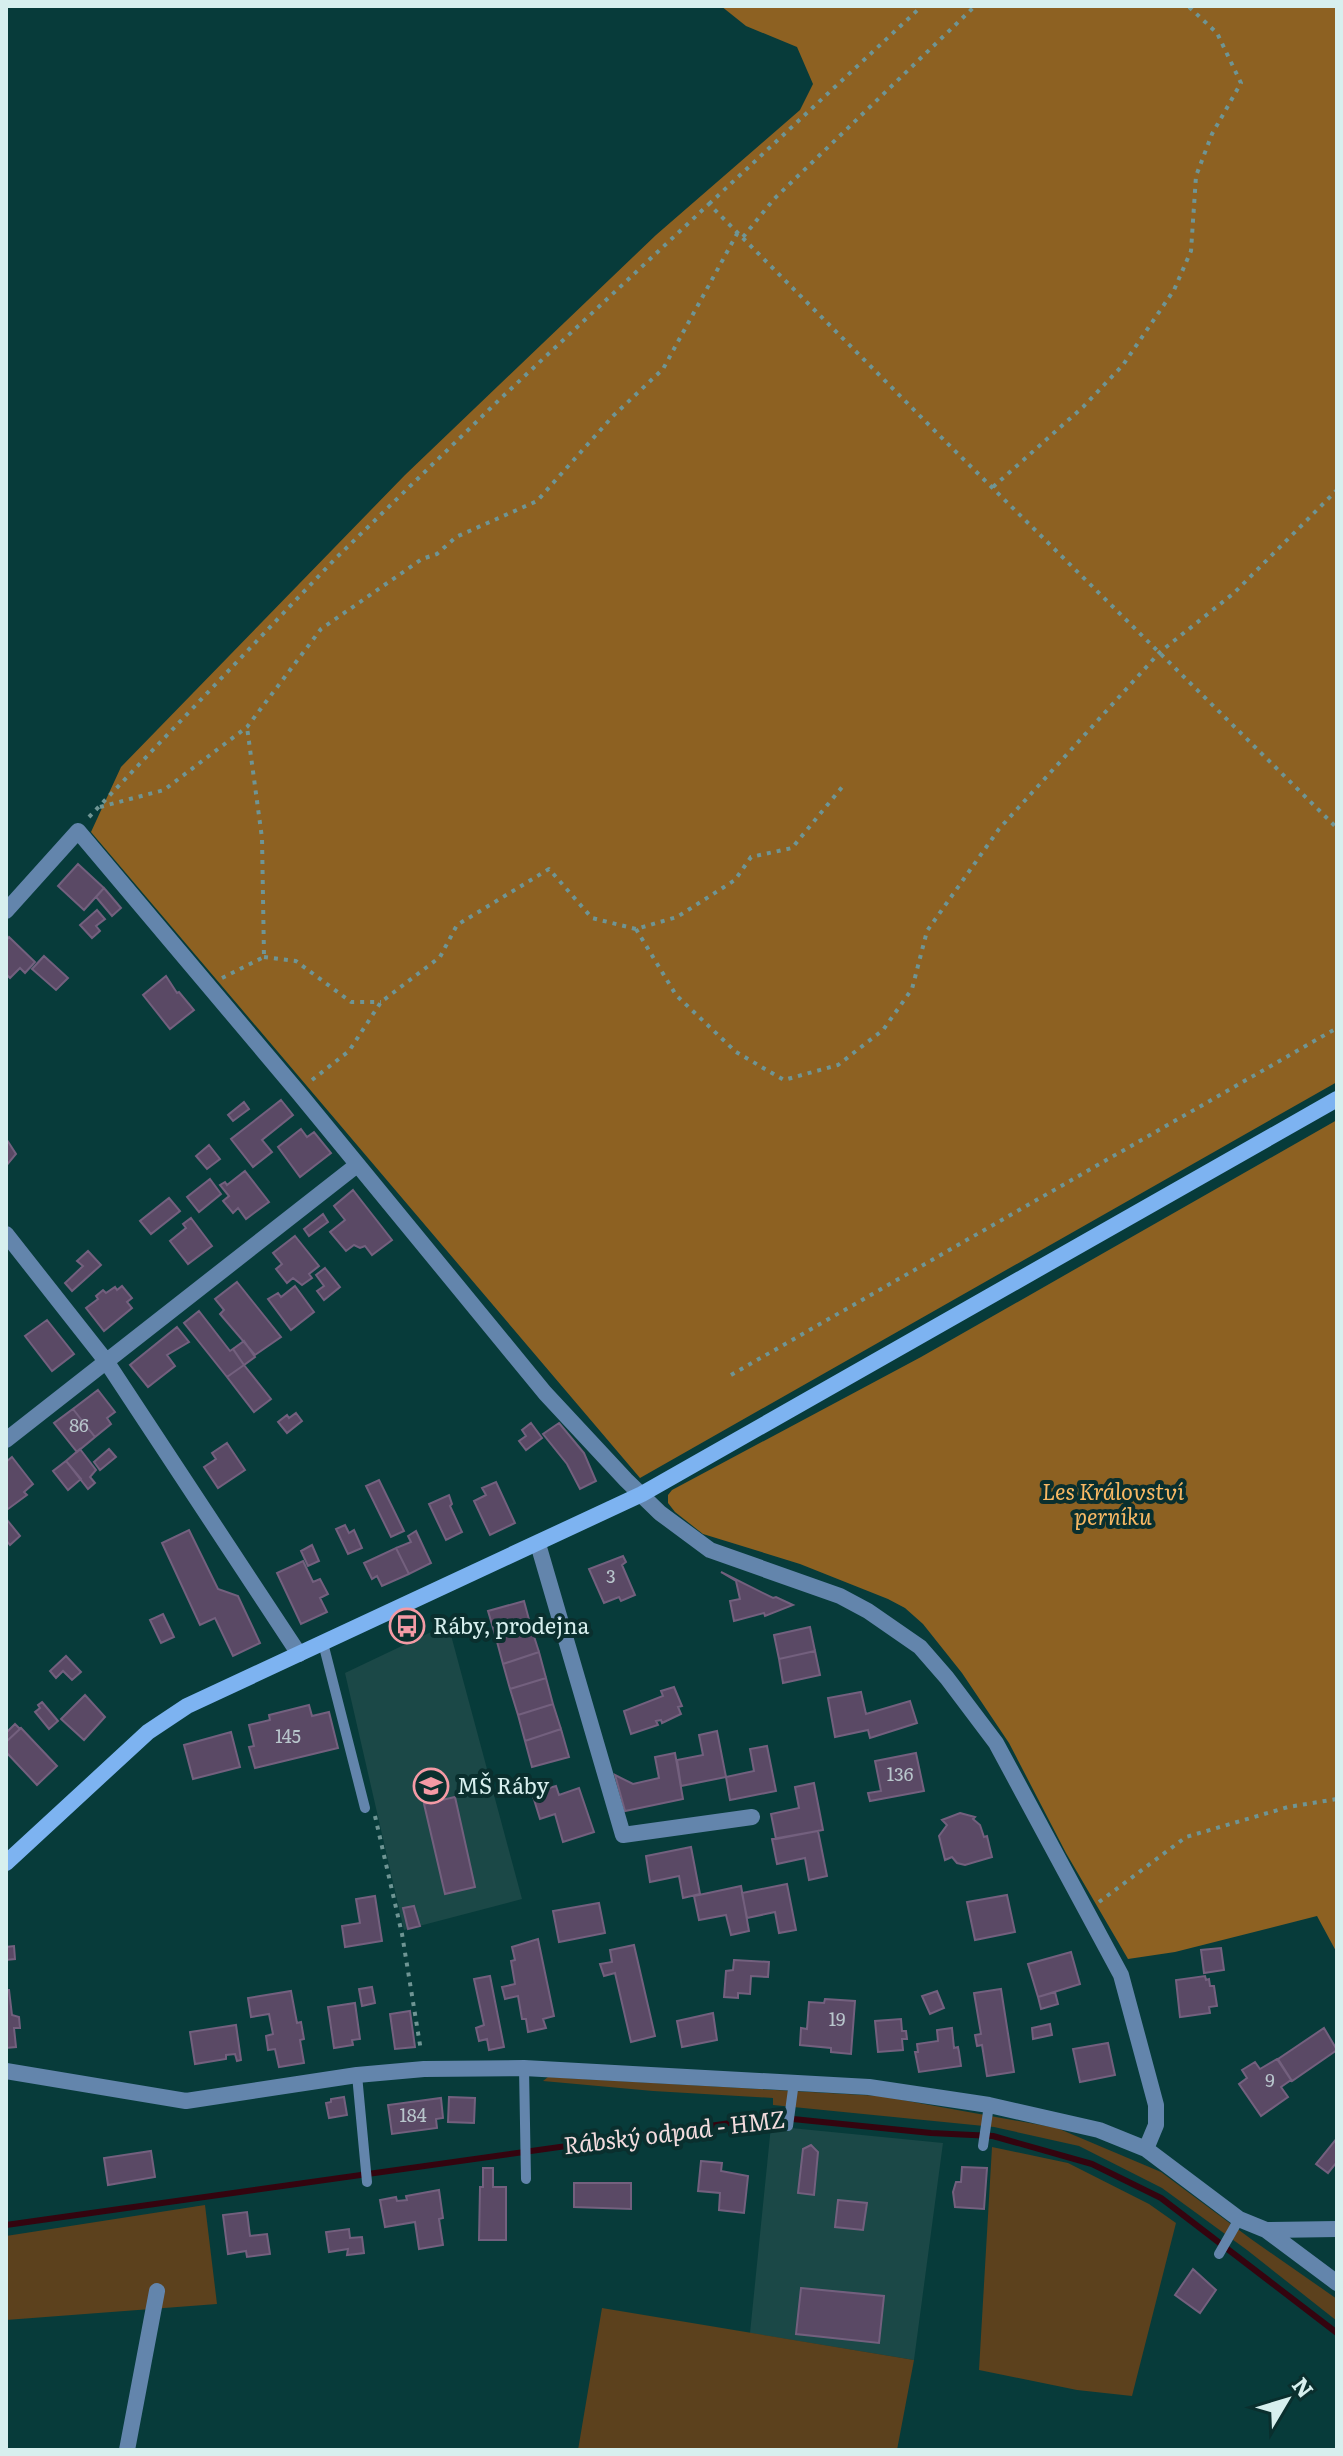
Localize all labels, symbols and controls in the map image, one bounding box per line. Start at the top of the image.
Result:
house number: 86 [69,1411,89,1438]
park label: Les Království perníku [1042,1474,1184,1532]
house number: 3 [606,1562,616,1589]
bus stop icon: Ráby, prodejna [388,1607,426,1645]
place label: Ráby, prodejna [433,1608,590,1641]
house number: 145 [275,1722,301,1749]
house number: 136 [887,1760,914,1787]
school or university icon: MŠ Ráby [412,1767,450,1805]
place label: MŠ Ráby [457,1768,549,1801]
house number: 19 [829,2005,845,2032]
house number: 9 [1265,2066,1275,2093]
water label: Rábský odpad - HMZ [561,2100,786,2161]
house number: 184 [399,2101,427,2128]
north arrow [1247,2360,1327,2440]
text: N [1285,2369,1323,2404]

